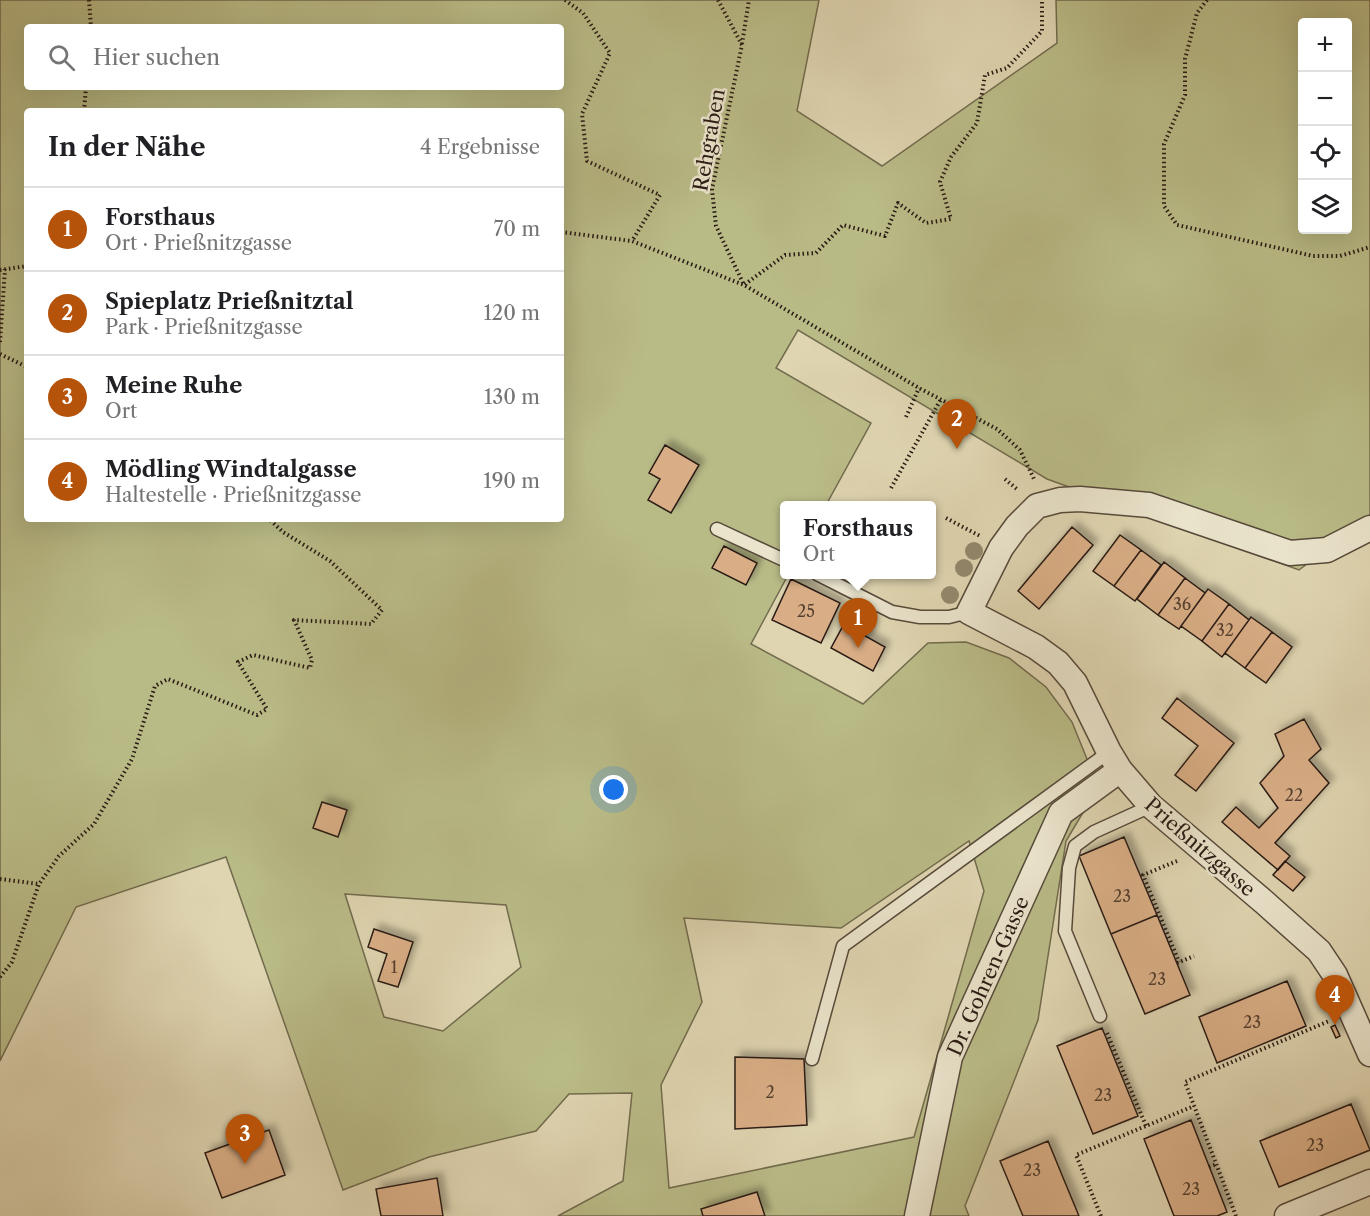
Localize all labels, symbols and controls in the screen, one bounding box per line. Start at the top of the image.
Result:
map controls [1298,18,1352,234]
button: + [1298,18,1352,72]
search box [24,24,564,90]
icon: search [45,41,78,74]
text: Hier suchen [93,44,220,71]
button: − [1298,72,1352,126]
street label: Rehgraben [688,87,730,193]
button: locate [1298,126,1352,180]
text: In der Nähe [48,131,205,163]
text: 4 Ergebnisse [420,135,540,159]
button: layers [1298,180,1352,234]
text: Forsthaus [105,204,215,231]
text: 1 [63,217,72,241]
text: 70 m [494,217,540,241]
text: Ort · Prießnitzgasse [105,231,292,255]
text: Spieplatz Prießnitztal [105,288,354,315]
text: 2 [62,301,73,325]
text: 120 m [483,301,540,325]
text: Park · Prießnitzgasse [105,315,303,339]
text: Meine Ruhe [105,372,242,399]
text: 3 [62,385,73,409]
text: 130 m [484,385,540,409]
text: Ort [105,399,137,423]
pin: 2 [938,400,976,449]
text: Mödling Windtalgasse [105,456,357,483]
text: 4 [62,469,73,493]
text: 190 m [483,469,540,493]
text: Haltestelle · Prießnitzgasse [105,483,361,507]
popup [780,501,936,579]
text: Forsthaus [803,515,913,542]
text: Ort [803,542,835,566]
house number: 36 [1173,594,1191,614]
pin: 1 [838,598,878,648]
house number: 25 [797,601,815,621]
house number: 32 [1216,620,1234,640]
your location [599,775,628,804]
house number: 22 [1285,785,1303,805]
street label: Prießnitzgasse [1140,793,1260,901]
house number: 23 [1113,886,1131,906]
street label: Dr. Gohren-Gasse [942,893,1034,1059]
house number: 1 [391,957,398,977]
house number: 23 [1148,969,1166,989]
pin: 4 [1316,976,1354,1025]
house number: 23 [1243,1012,1261,1032]
house number: 2 [765,1082,775,1102]
house number: 23 [1094,1085,1112,1105]
pin: 3 [226,1114,264,1164]
house number: 23 [1306,1135,1324,1155]
house number: 23 [1023,1160,1041,1180]
house number: 23 [1182,1179,1200,1199]

